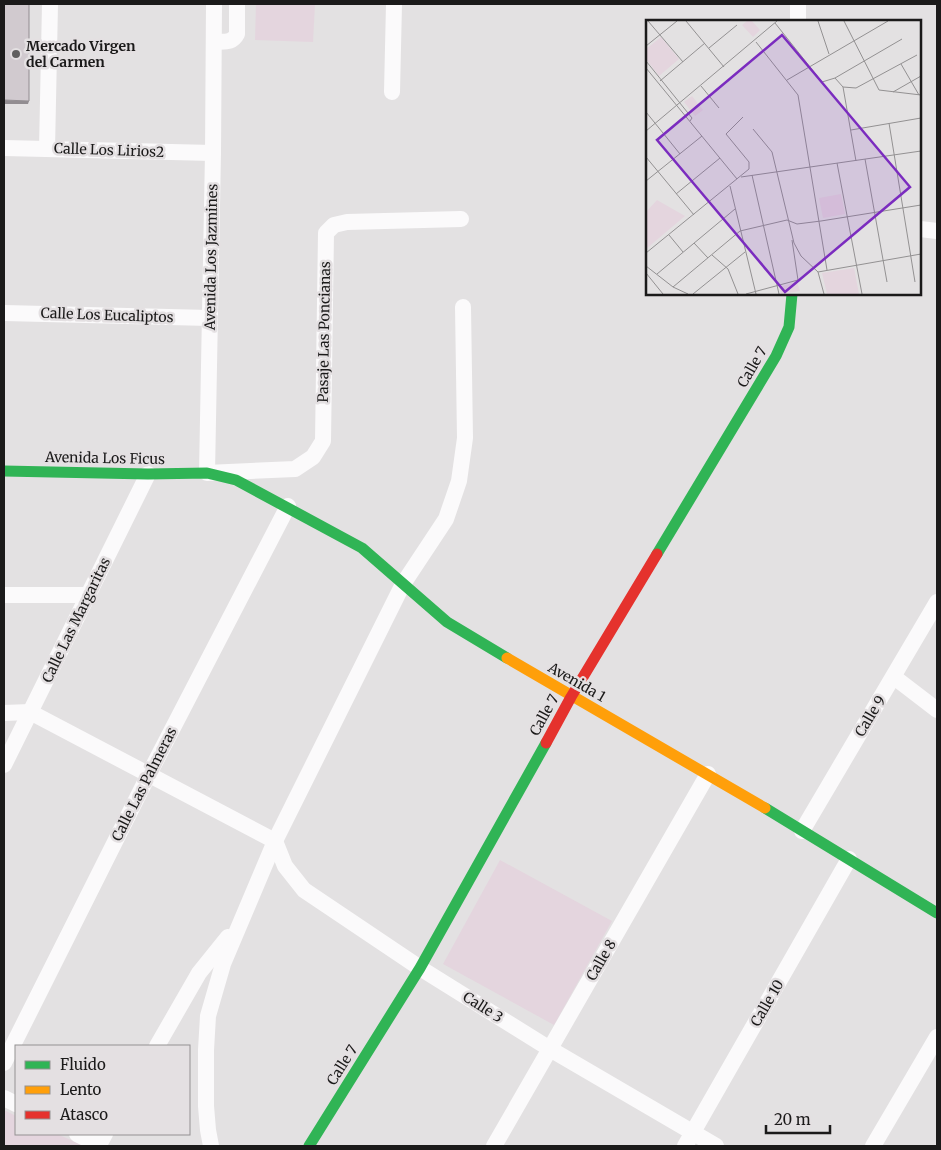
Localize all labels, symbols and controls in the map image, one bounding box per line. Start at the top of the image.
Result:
inset map [646,20,921,295]
place label: Mercado Virgen del Carmen [26,37,136,71]
marker: Mercado Virgen del Carmen [10,48,22,60]
street label: Calle Los Lirios2 [54,139,164,161]
street label: Avenida Los Jazmines [201,183,221,331]
street label: Pasaje Las Poncianas [314,261,334,403]
street label: Calle Los Eucaliptos [40,304,174,326]
street label: Calle 7 [733,343,771,391]
street label: Avenida Los Ficus [44,448,165,468]
street label: Calle Las Margaritas [38,554,114,686]
street label: Avenida 1 [544,658,609,706]
street label: Calle 7 [525,691,563,739]
street label: Calle 9 [851,692,889,740]
street label: Calle Las Palmeras [107,724,181,844]
street label: Calle 8 [582,936,620,984]
street label: Calle 10 [746,976,788,1030]
street label: Calle 3 [460,988,506,1026]
street label: Calle 7 [323,1042,361,1088]
legend [15,1045,190,1135]
text: Fluido [60,1055,106,1074]
text: Lento [60,1080,102,1099]
scale bar [766,1102,830,1134]
text: Atasco [59,1105,108,1124]
text: 20 m [774,1110,811,1129]

